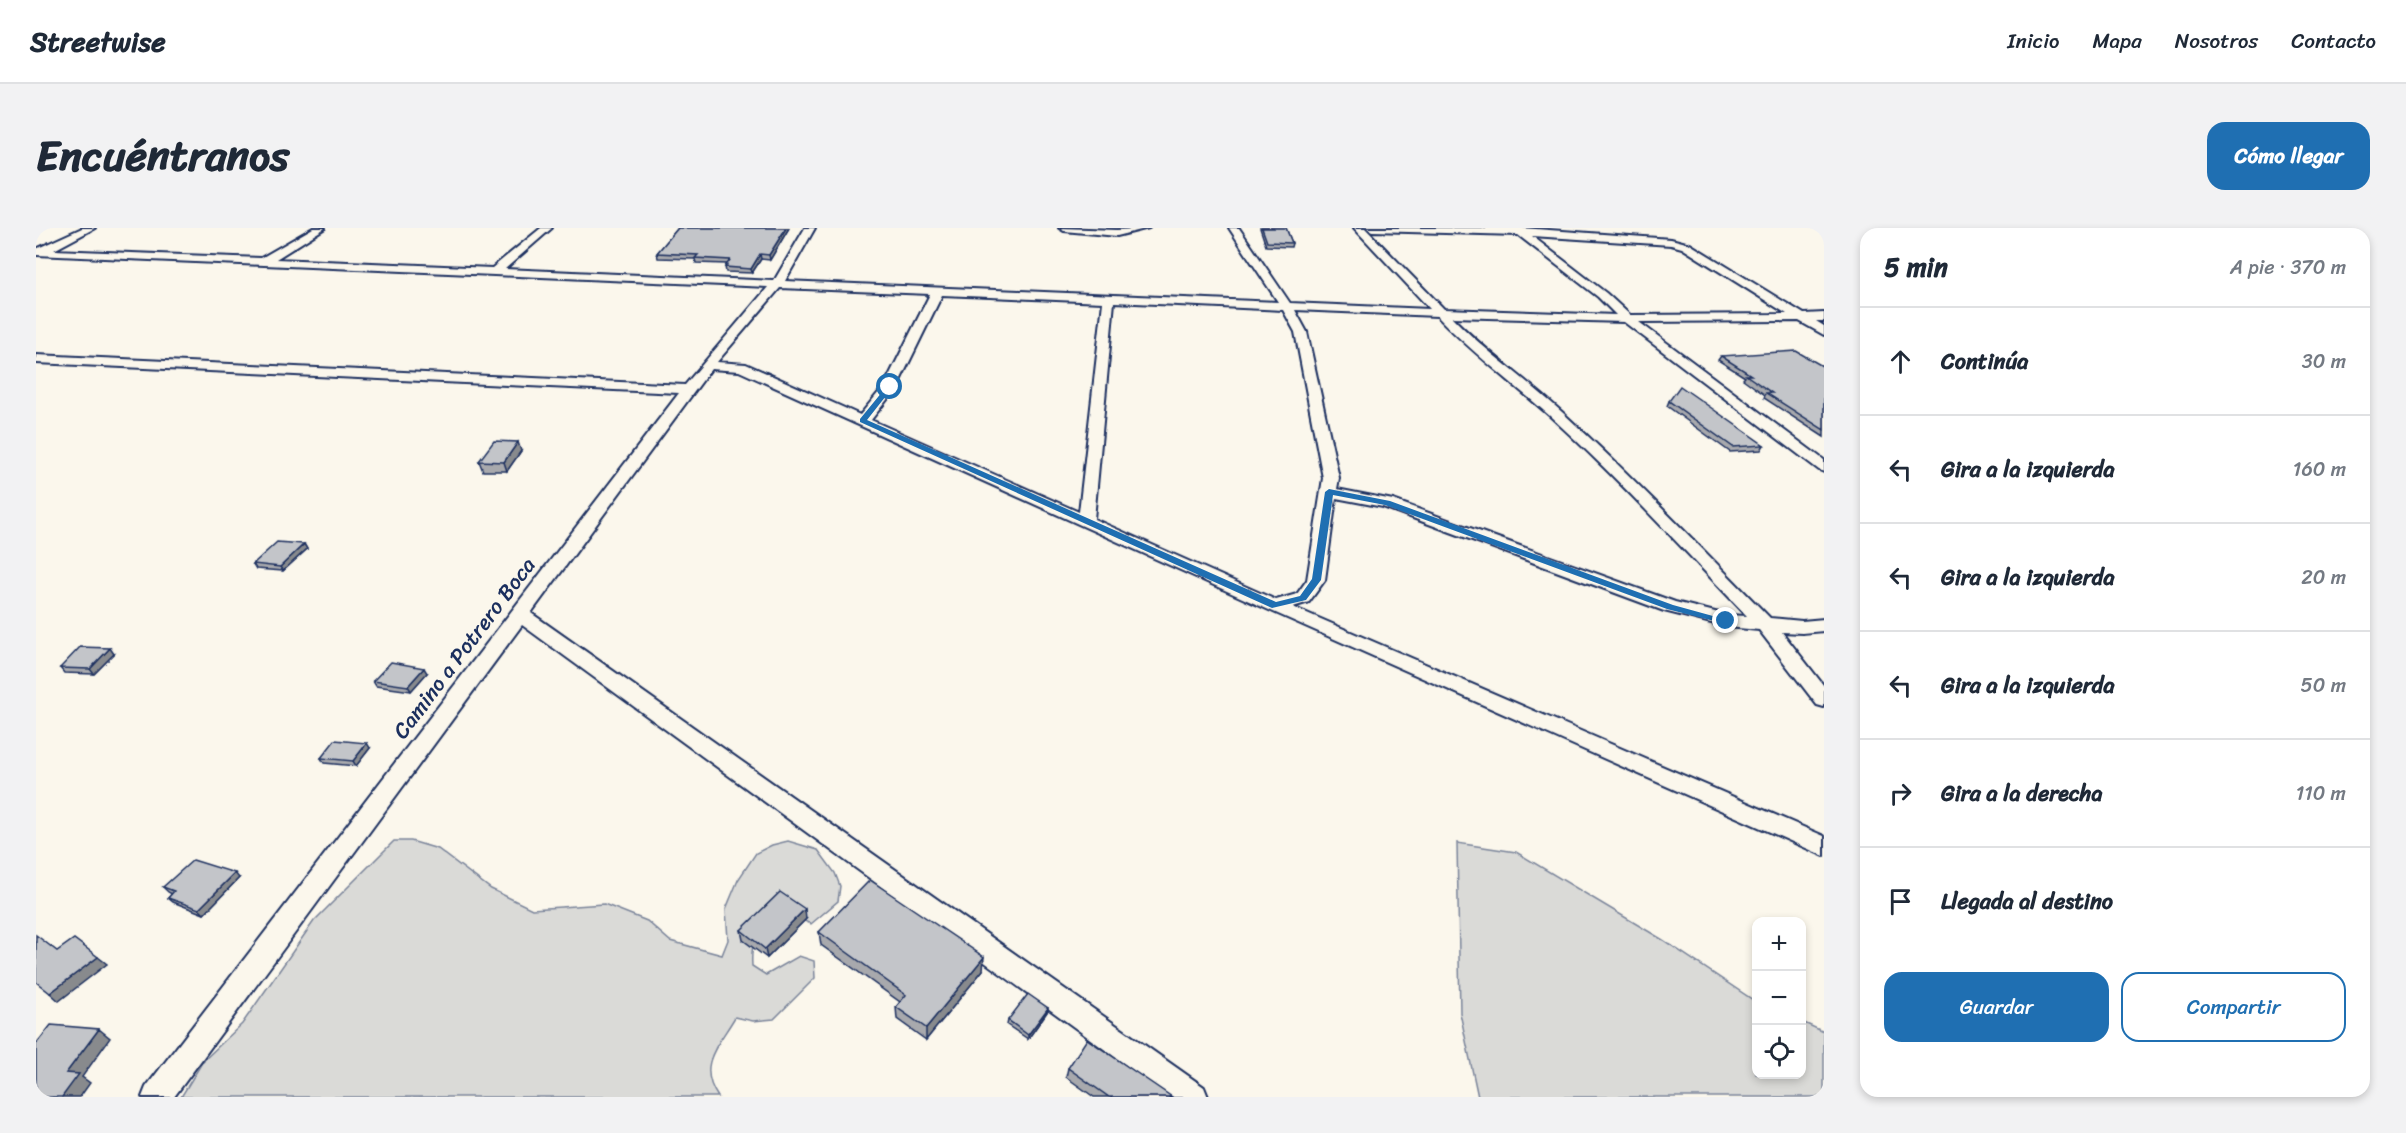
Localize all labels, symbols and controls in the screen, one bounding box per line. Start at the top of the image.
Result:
text: Streetwise [30,17,166,66]
text: Inicio [2007,22,2059,60]
text: Mapa [2092,22,2142,60]
text: Nosotros [2175,22,2258,60]
text: Contacto [2291,22,2376,60]
text: Encuéntranos [36,119,289,193]
button: Cómo llegar [2207,122,2370,190]
text: 5 min [1884,244,1948,290]
text: A pie · 370 m [2230,250,2346,285]
text: Continúa [1941,342,2028,381]
text: 30 m [2302,344,2346,379]
icon: ahead [1884,345,1917,378]
route start [876,373,902,399]
text: Gira a la izquierda [1941,450,2114,489]
text: 160 m [2293,452,2346,487]
icon: left [1884,453,1917,486]
street label: Camino a Potrero Boca [382,549,546,747]
text: Gira a la izquierda [1941,558,2114,597]
text: 20 m [2301,560,2346,595]
icon: left [1884,561,1917,594]
route end [1712,607,1738,633]
text: Gira a la izquierda [1941,666,2114,705]
text: 50 m [2301,668,2346,703]
icon: left [1884,669,1917,702]
text: Gira a la derecha [1941,774,2102,813]
text: 110 m [2296,776,2346,811]
icon: right [1884,777,1917,810]
text: Llegada al destino [1941,882,2113,921]
icon: arrive [1884,885,1917,918]
map controls [1752,917,1806,1079]
button: + [1752,917,1806,971]
button: − [1752,971,1806,1025]
button: Guardar [1884,972,2109,1042]
button: Compartir [2121,972,2346,1042]
button: locate [1752,1025,1806,1079]

